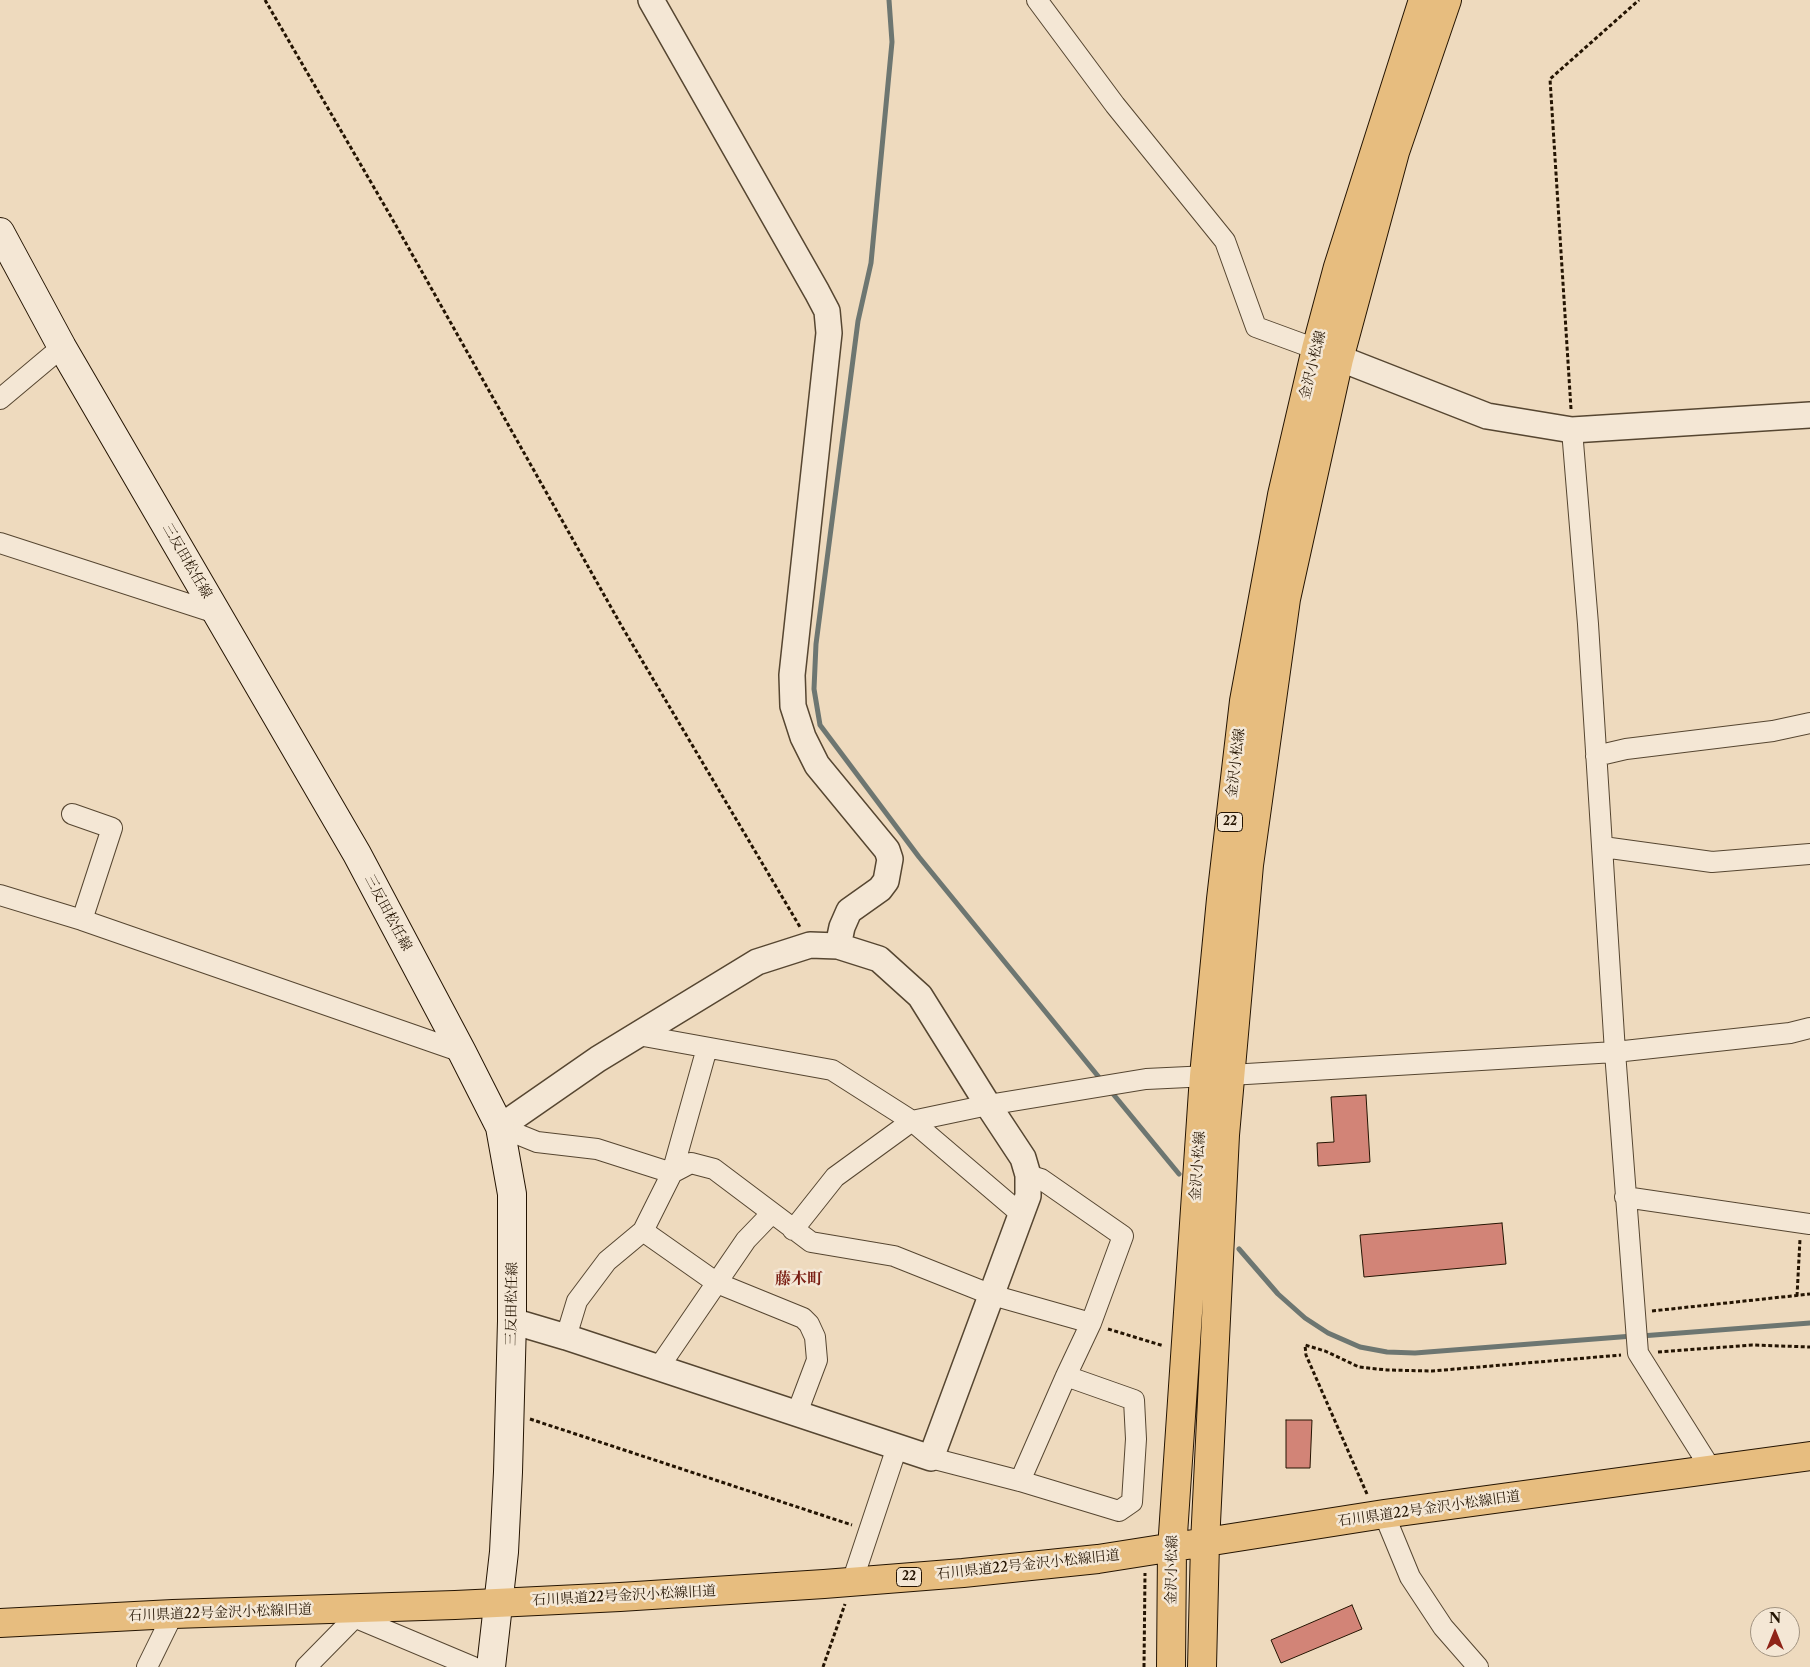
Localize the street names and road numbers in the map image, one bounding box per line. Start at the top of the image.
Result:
street label: 金沢小松線 [1296,329,1330,401]
street label: 三反田松任線 [159,520,215,602]
street label: 金沢小松線 [1223,727,1249,799]
road number: 22 [1218,812,1242,832]
street label: 三反田松任線 [361,872,415,954]
street label: 金沢小松線 [1187,1130,1209,1202]
street label: 三反田松任線 [503,1262,521,1346]
street label: 石川県道22号金沢小松線旧道 [1337,1488,1521,1530]
street label: 金沢小松線 [1163,1535,1181,1605]
street label: 石川県道22号金沢小松線旧道 [936,1547,1120,1583]
road number: 22 [896,1568,922,1586]
street label: 石川県道22号金沢小松線旧道 [532,1583,716,1609]
street label: 石川県道22号金沢小松線旧道 [128,1601,312,1625]

